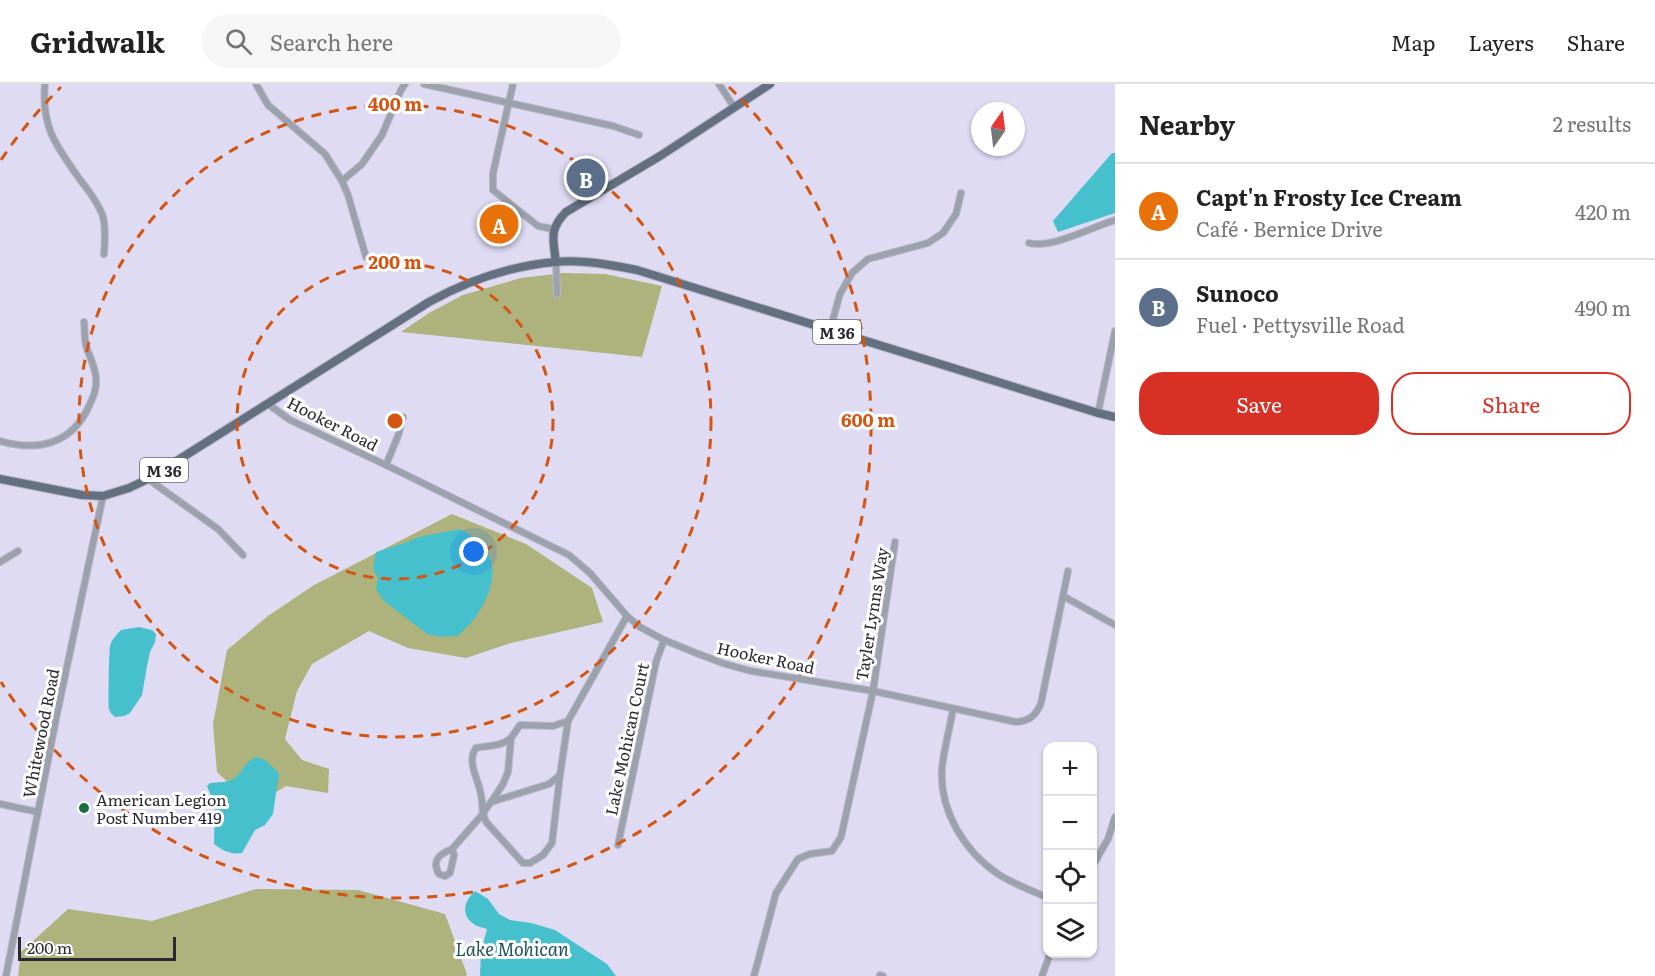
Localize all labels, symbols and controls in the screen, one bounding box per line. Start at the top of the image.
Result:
search box [201,14,621,68]
text: Gridwalk [30,20,165,62]
icon: search [222,25,255,58]
text: Search here [270,25,393,58]
text: Map [1391,26,1436,57]
text: Layers [1469,26,1534,57]
text: Share [1567,26,1625,57]
text: 400 m [368,90,422,117]
north arrow [971,102,1025,156]
text: Nearby [1139,104,1235,143]
text: 2 results [1553,108,1631,138]
pin: B [566,156,606,200]
text: Capt'n Frosty Ice Cream [1196,180,1462,213]
text: A [1151,196,1166,226]
text: 420 m [1575,196,1631,226]
pin: A [480,202,518,246]
text: Café · Bernice Drive [1196,213,1383,243]
text: 200 m [368,248,422,275]
text: Sunoco [1196,276,1279,309]
text: B [1152,292,1165,322]
text: 490 m [1575,292,1631,322]
text: Fuel · Pettysville Road [1196,309,1405,339]
road number: M 36 [813,320,861,344]
button: Save [1139,372,1379,435]
button: Share [1391,372,1631,435]
street label: Hooker Road [283,390,383,456]
text: 600 m [841,406,895,433]
centre of rings [385,411,405,431]
road number: M 36 [140,458,188,482]
your location [459,537,488,566]
street label: Tayler Lynns Way [849,545,894,683]
street label: Hooker Road [715,635,817,679]
street label: Lake Mohican Court [598,660,654,818]
street label: Whitewood Road [16,666,64,800]
map controls [1043,742,1097,958]
button: + [1043,742,1097,796]
place label: American Legion Post Number 419 [96,787,227,829]
button: − [1043,796,1097,850]
marker: American Legion Post Number 419 [77,801,91,815]
button: locate [1043,850,1097,904]
button: layers [1043,904,1097,958]
scale bar [18,934,176,962]
text: 200 m [27,935,72,959]
water label: Lake Mohican [455,935,569,962]

